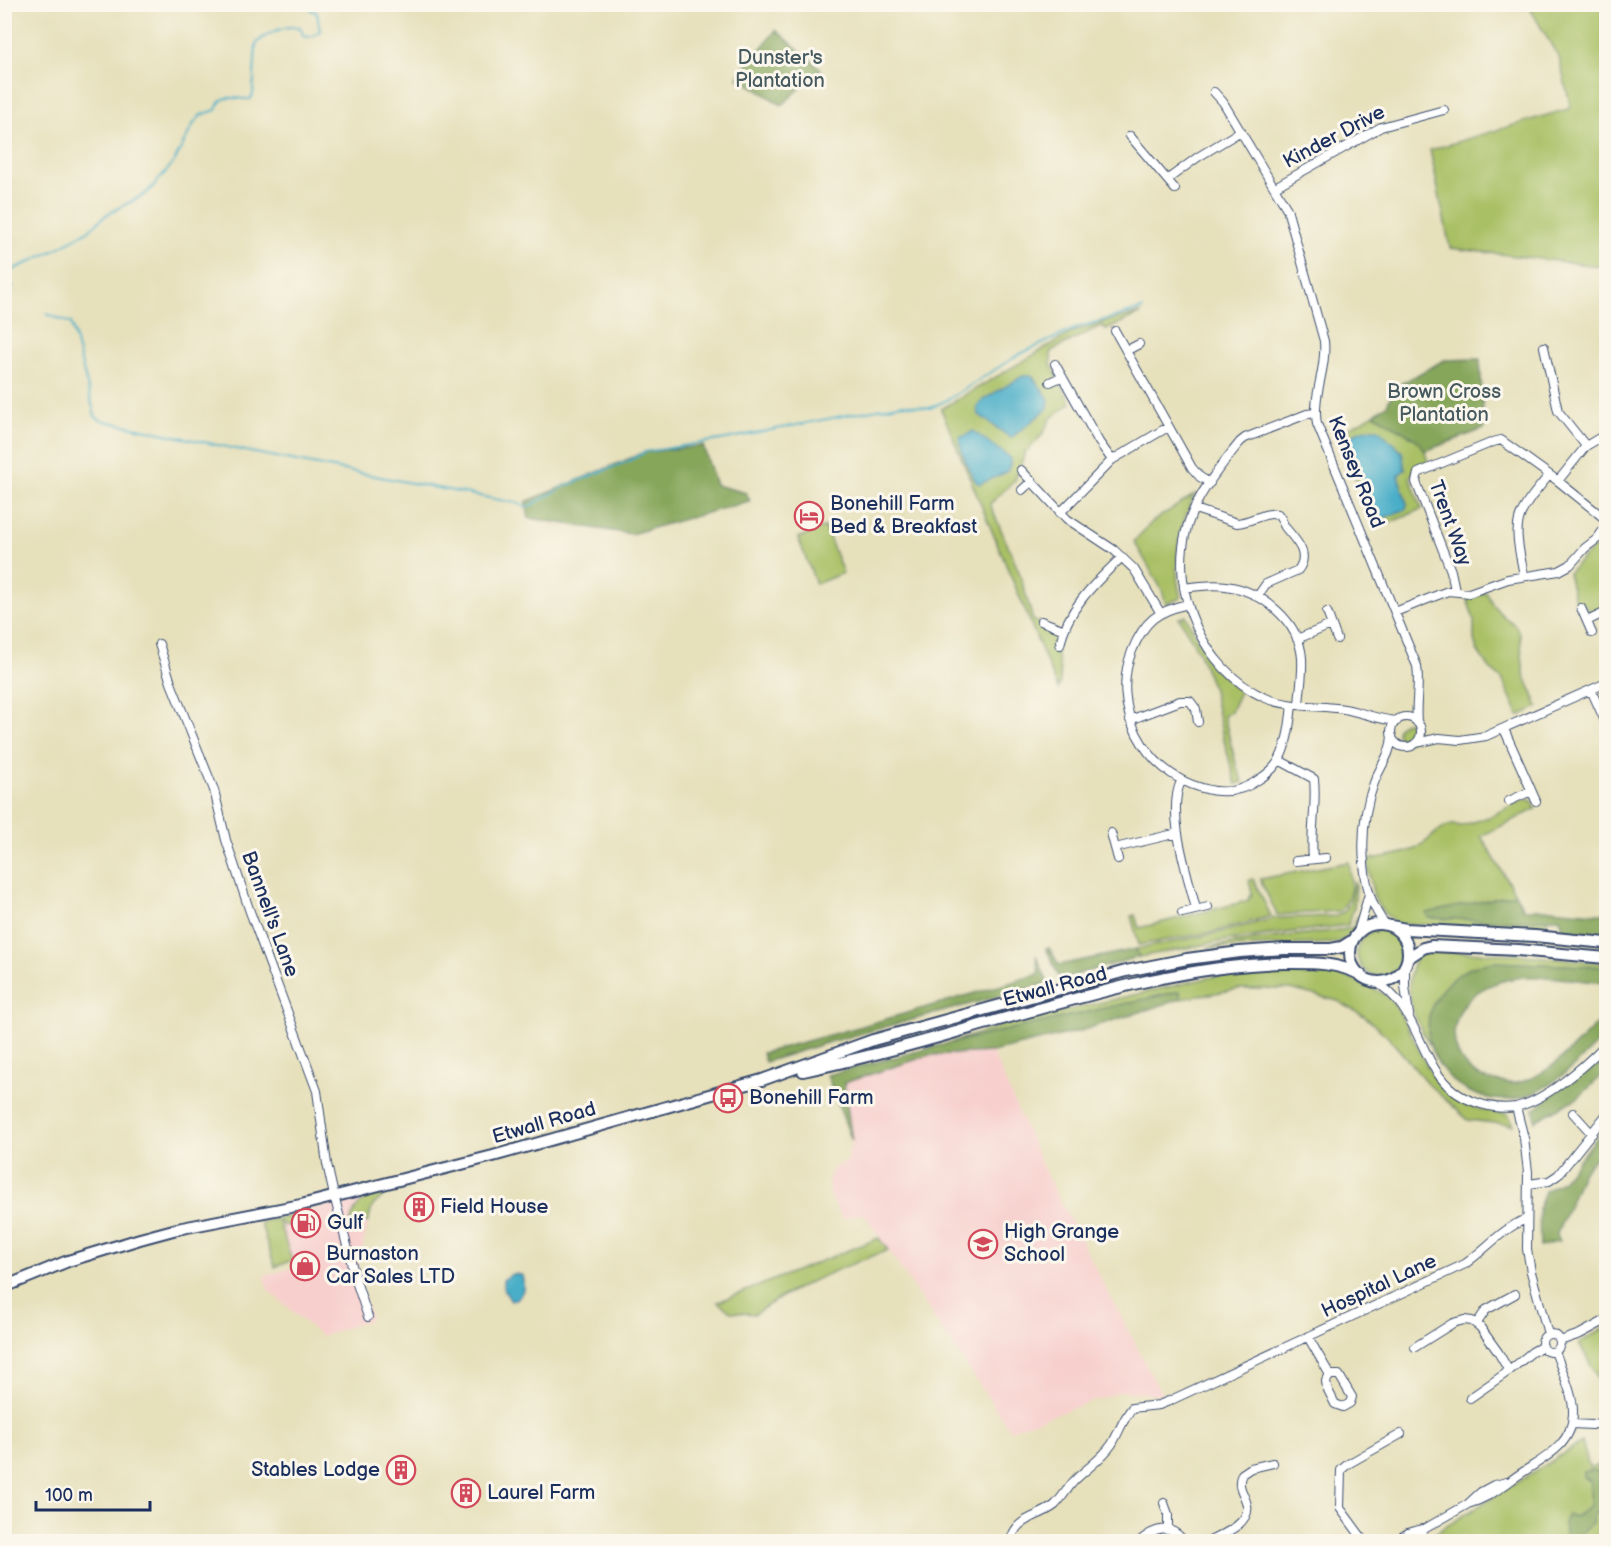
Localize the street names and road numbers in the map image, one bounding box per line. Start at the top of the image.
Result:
street label: Kinder Drive [1279,100,1389,174]
street label: Kensey Road [1323,412,1389,532]
street label: Trent Way [1423,477,1477,569]
street label: Bannell's Lane [236,848,304,980]
street label: Etwall Road [1000,962,1110,1012]
street label: Etwall Road [489,1097,599,1149]
street label: Hospital Lane [1318,1249,1440,1323]

